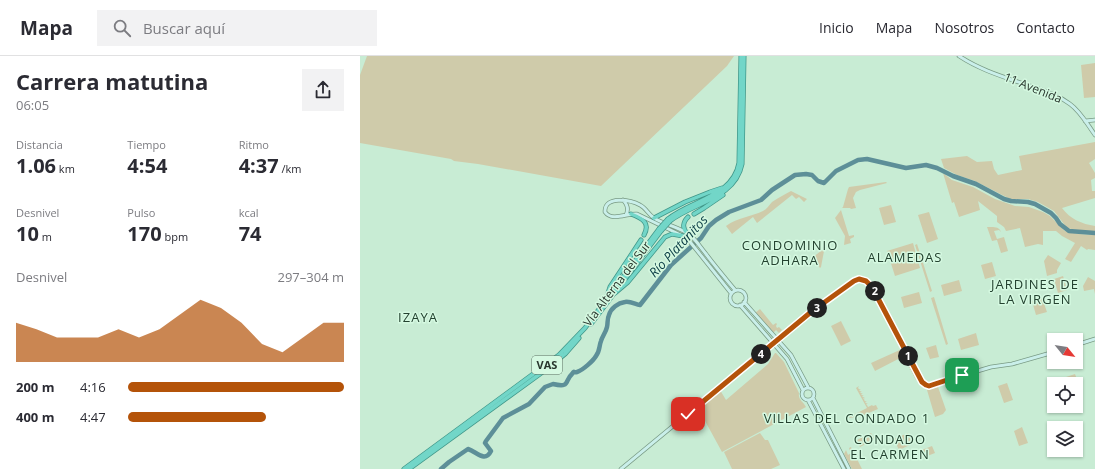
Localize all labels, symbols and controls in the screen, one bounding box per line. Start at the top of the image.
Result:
search box [97,10,377,46]
text: Mapa [20,15,73,41]
icon: search [111,17,133,39]
text: Buscar aquí [143,18,225,38]
text: Inicio [819,18,854,37]
text: Mapa [876,18,912,37]
text: Nosotros [934,18,994,37]
text: Contacto [1016,18,1075,37]
text: Carrera matutina [16,66,208,96]
street label: 11 Avenida [1001,68,1065,107]
button: share [302,69,344,111]
text: 06:05 [16,96,49,114]
text: Distancia [16,137,63,152]
text: Tiempo [127,137,166,152]
text: Ritmo [239,137,269,152]
text: 1.06 [16,152,56,179]
text: 4:54 [127,152,167,179]
text: 4:37 [239,152,279,179]
text: km [56,161,75,176]
text: /km [279,161,302,176]
text: Desnivel [16,205,59,220]
text: Pulso [127,205,155,220]
text: kcal [239,205,259,220]
water label: Río Platanitos [644,211,712,281]
text: 10 [16,220,39,247]
text: 170 [127,220,162,247]
text: 74 [239,220,262,247]
text: m [39,229,52,244]
text: bpm [162,229,188,244]
district label: CONDOMINIO ADHARA [742,236,838,269]
street label: Vía Alterna del Sur [579,237,654,330]
district label: ALAMEDAS [868,248,942,266]
text: Desnivel [16,268,67,286]
text: 297–304 m [277,268,344,286]
district label: JARDINES DE LA VIRGEN [989,275,1079,308]
pin: 2 [865,281,885,301]
text: 2 [872,283,878,298]
pin: 3 [807,298,827,318]
text: 3 [814,300,820,315]
district label: IZAYA [398,308,438,326]
north arrow [1047,333,1083,369]
map controls [1047,333,1083,457]
pin: 4 [751,344,771,364]
text: 4 [758,346,764,361]
pin: 1 [898,346,918,366]
text: 1 [905,348,911,363]
road number: VAS [532,356,562,374]
pin [945,358,979,392]
icon: arrive [951,364,973,386]
button: locate [1047,377,1083,413]
text: 200 m [16,378,54,396]
text: 4:16 [80,378,106,396]
pin [671,397,705,431]
icon: check [677,403,699,425]
text: 400 m [16,408,54,426]
text: 4:47 [80,408,106,426]
district label: VILLAS DEL CONDADO 1 [764,409,930,427]
button: layers [1047,421,1083,457]
district label: CONDADO EL CARMEN [850,430,930,463]

